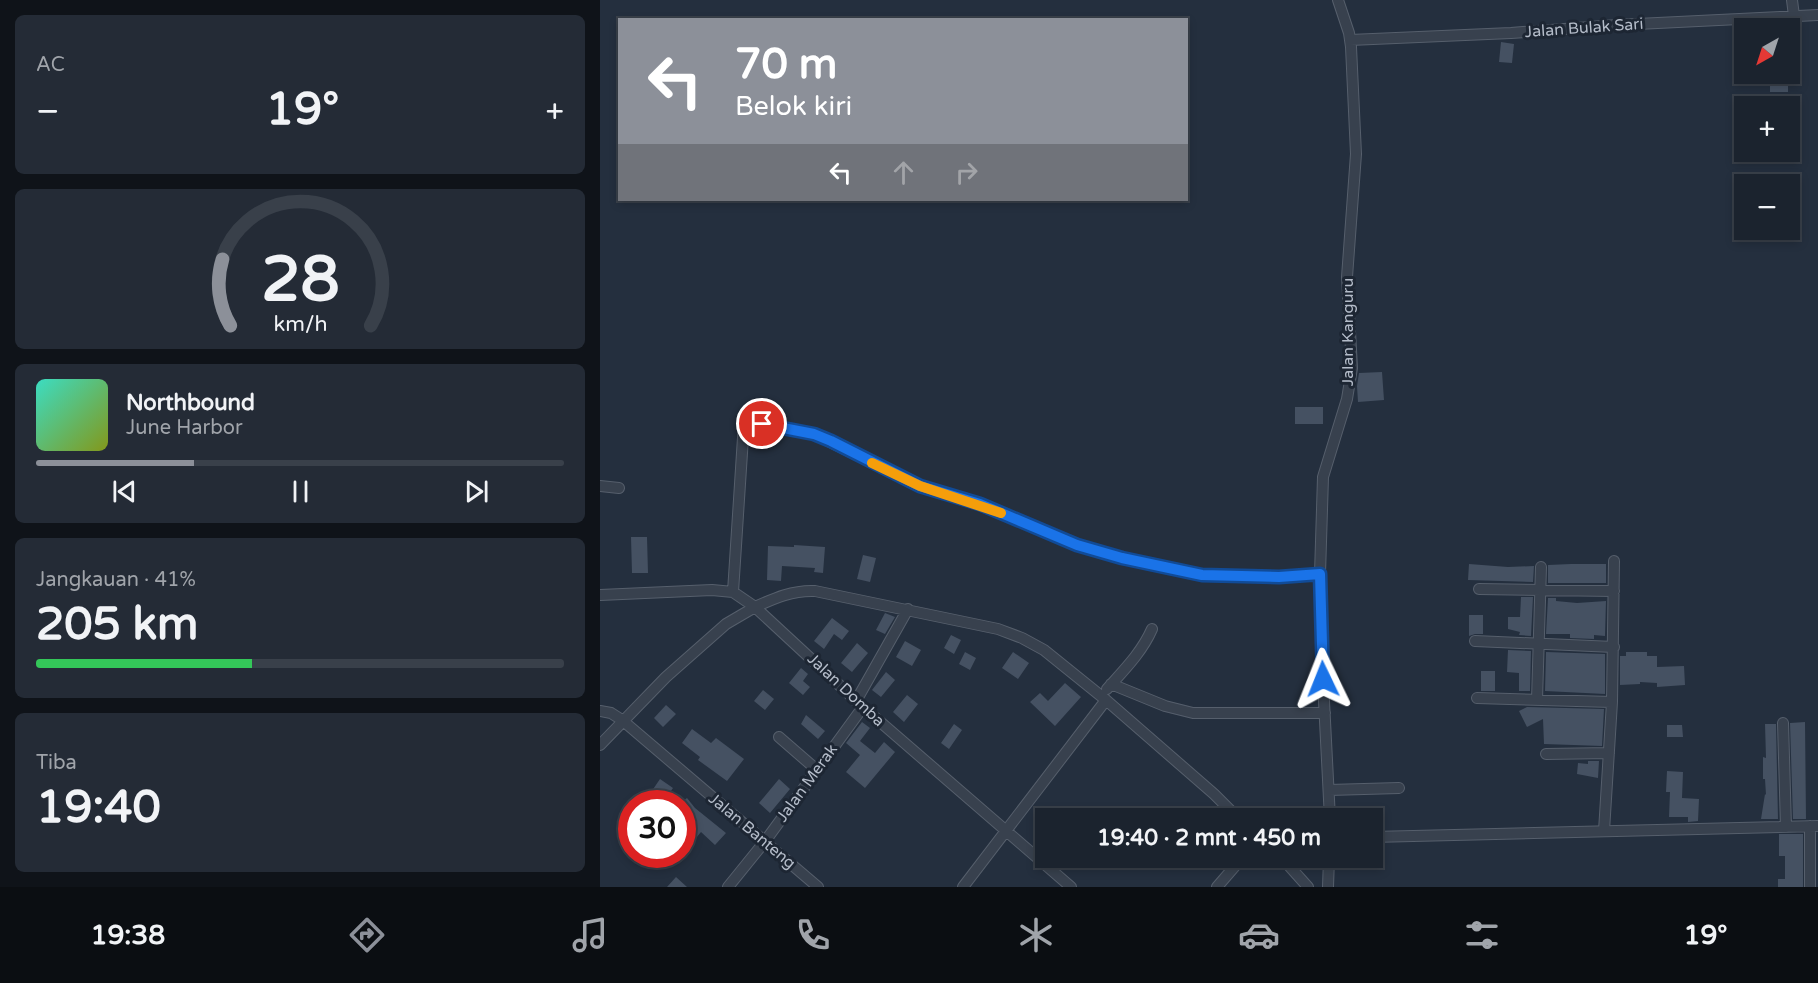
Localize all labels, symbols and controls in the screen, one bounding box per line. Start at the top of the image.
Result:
street label: Jalan Bulak Sari [1524,14,1644,42]
north arrow [1734,18,1800,84]
map controls [1734,18,1800,240]
text: 70 m [735,39,837,90]
icon: left [636,42,714,120]
text: AC [36,53,65,77]
text: 19° [266,83,339,137]
text: Belok kiri [735,90,852,123]
text: − [36,92,60,131]
text: + [545,92,564,131]
button: + [1734,96,1800,162]
icon: left [824,156,857,189]
icon: ahead [887,156,920,189]
icon: right [950,156,983,189]
button: − [1734,174,1800,240]
text: 28 [261,243,339,318]
street label: Jalan Kanguru [1338,278,1358,386]
text: km/h [273,312,327,338]
text: Northbound [126,390,255,416]
pin [736,398,787,449]
icon: arrive [745,407,778,440]
text: June Harbor [126,416,243,440]
icon: previous [108,475,141,508]
icon: pause [284,475,317,508]
icon: next [460,475,493,508]
text: Jangkauan · 41% [36,568,196,592]
text: 205 km [36,598,198,652]
position arrow [1291,647,1355,711]
street label: Jalan Domba [803,649,889,731]
street label: Jalan Merak [772,740,842,826]
text: Tiba [36,751,77,775]
text: 19:40 [36,781,161,835]
street label: Jalan Banteng [704,789,800,873]
speed limit sign: 30 [618,790,696,868]
text: 19:40 · 2 mnt · 450 m [1097,825,1321,851]
icon: directions [346,914,388,956]
icon: music [569,914,611,956]
icon: phone [792,914,834,956]
icon: climate [1015,914,1057,956]
icon: car [1238,914,1280,956]
icon: filters [1461,914,1503,956]
text: 19:38 [90,919,165,952]
text: 19° [1683,919,1728,952]

